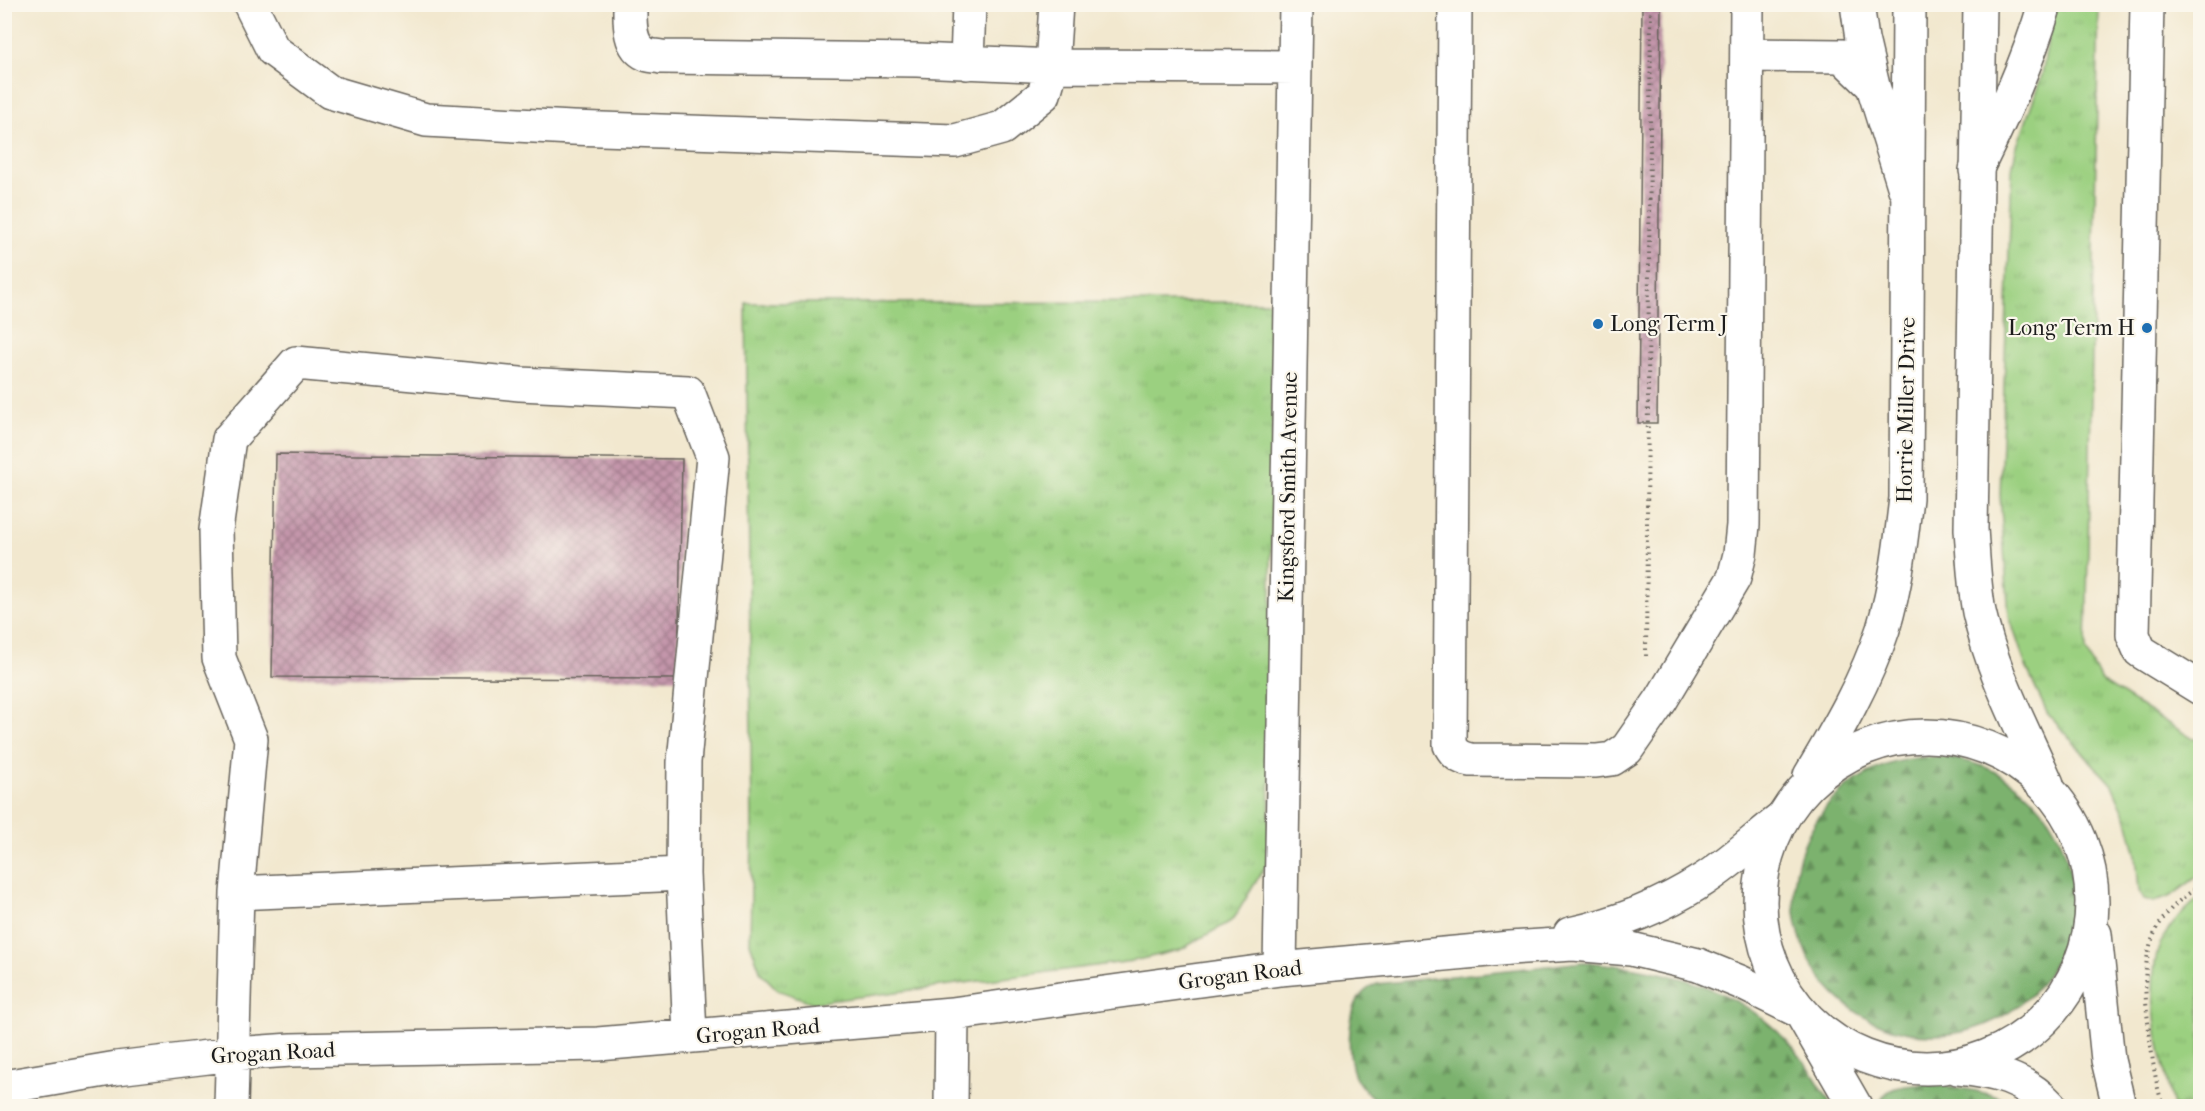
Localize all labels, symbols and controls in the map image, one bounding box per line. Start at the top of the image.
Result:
place label: Long Term J [1610,311,1728,337]
place label: Long Term H [2008,315,2135,341]
marker: Long Term J [1591,317,1605,331]
street label: Horrie Miller Drive [1891,317,1921,503]
marker: Long Term H [2140,321,2154,335]
street label: Kingsford Smith Avenue [1273,371,1303,603]
street label: Grogan Road [1177,954,1304,995]
street label: Grogan Road [695,1013,822,1049]
street label: Grogan Road [210,1037,337,1069]

